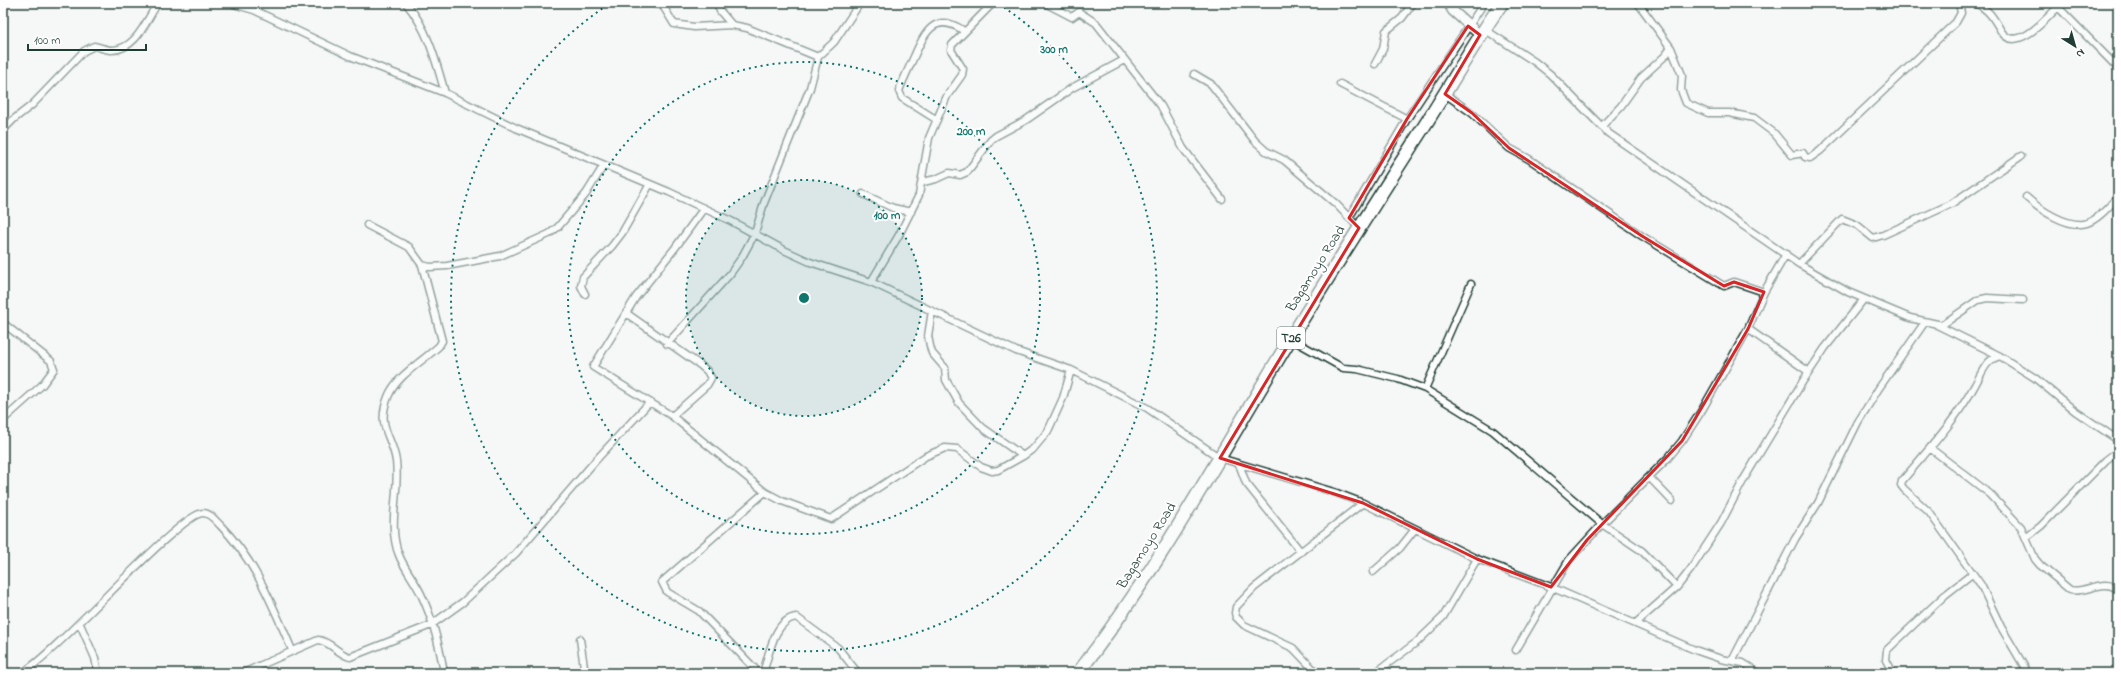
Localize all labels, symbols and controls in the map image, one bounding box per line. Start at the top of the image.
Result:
scale bar [28,26,146,52]
north arrow [2055,26,2095,66]
text: 100 m [34,32,61,50]
text: 300 m [1039,41,1069,59]
text: N [2073,45,2088,62]
text: 200 m [956,123,986,141]
text: 100 m [874,207,901,225]
street label: Bagamoyo Road [1280,222,1352,318]
centre of rings [797,291,811,305]
road number: T26 [1277,327,1305,349]
street label: Bagamoyo Road [1111,499,1183,595]

